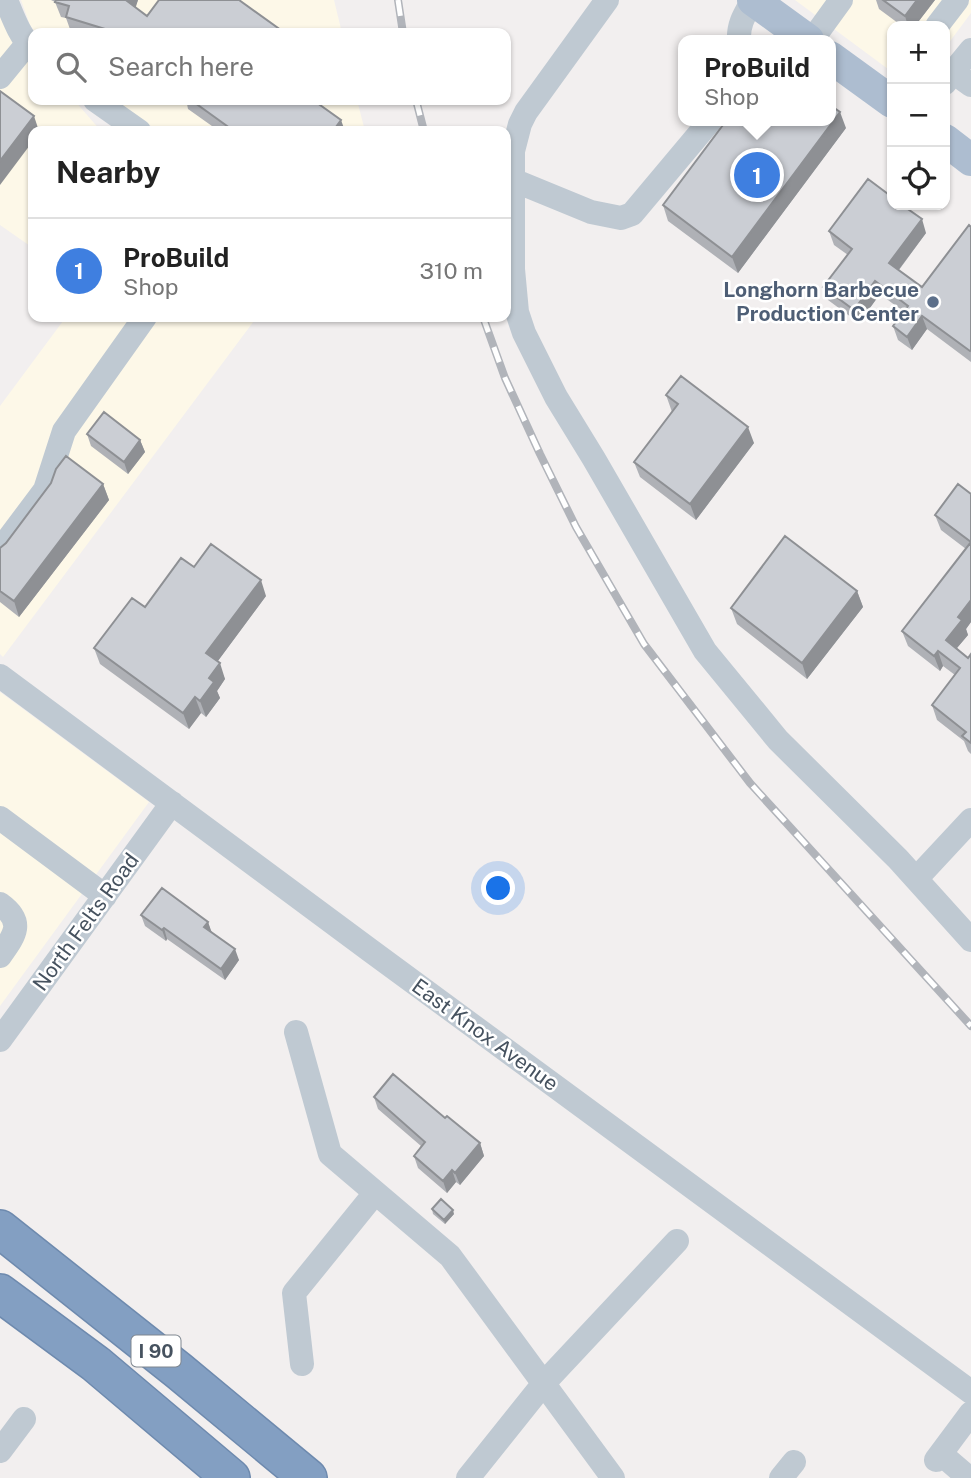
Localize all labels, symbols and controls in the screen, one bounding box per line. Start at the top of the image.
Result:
map controls [887,21,950,210]
button: + [887,21,950,84]
search box [28,28,511,105]
popup [678,35,836,126]
icon: search [52,48,90,86]
text: Search here [108,51,254,82]
text: ProBuild [704,52,810,83]
text: Shop [704,83,759,110]
button: − [887,84,950,147]
button: locate [887,147,950,210]
pin: 1 [734,149,780,201]
text: Nearby [56,154,160,190]
text: ProBuild [123,242,229,273]
text: 1 [74,257,84,284]
text: 310 m [420,257,483,284]
text: Shop [123,273,178,300]
place label: Longhorn Barbecue Production Center [723,277,919,326]
marker: Longhorn Barbecue Production Center [925,294,941,310]
street label: North Felts Road [27,848,144,995]
your location [481,871,515,905]
street label: East Knox Avenue [407,973,563,1096]
road number: I 90 [132,1336,180,1366]

